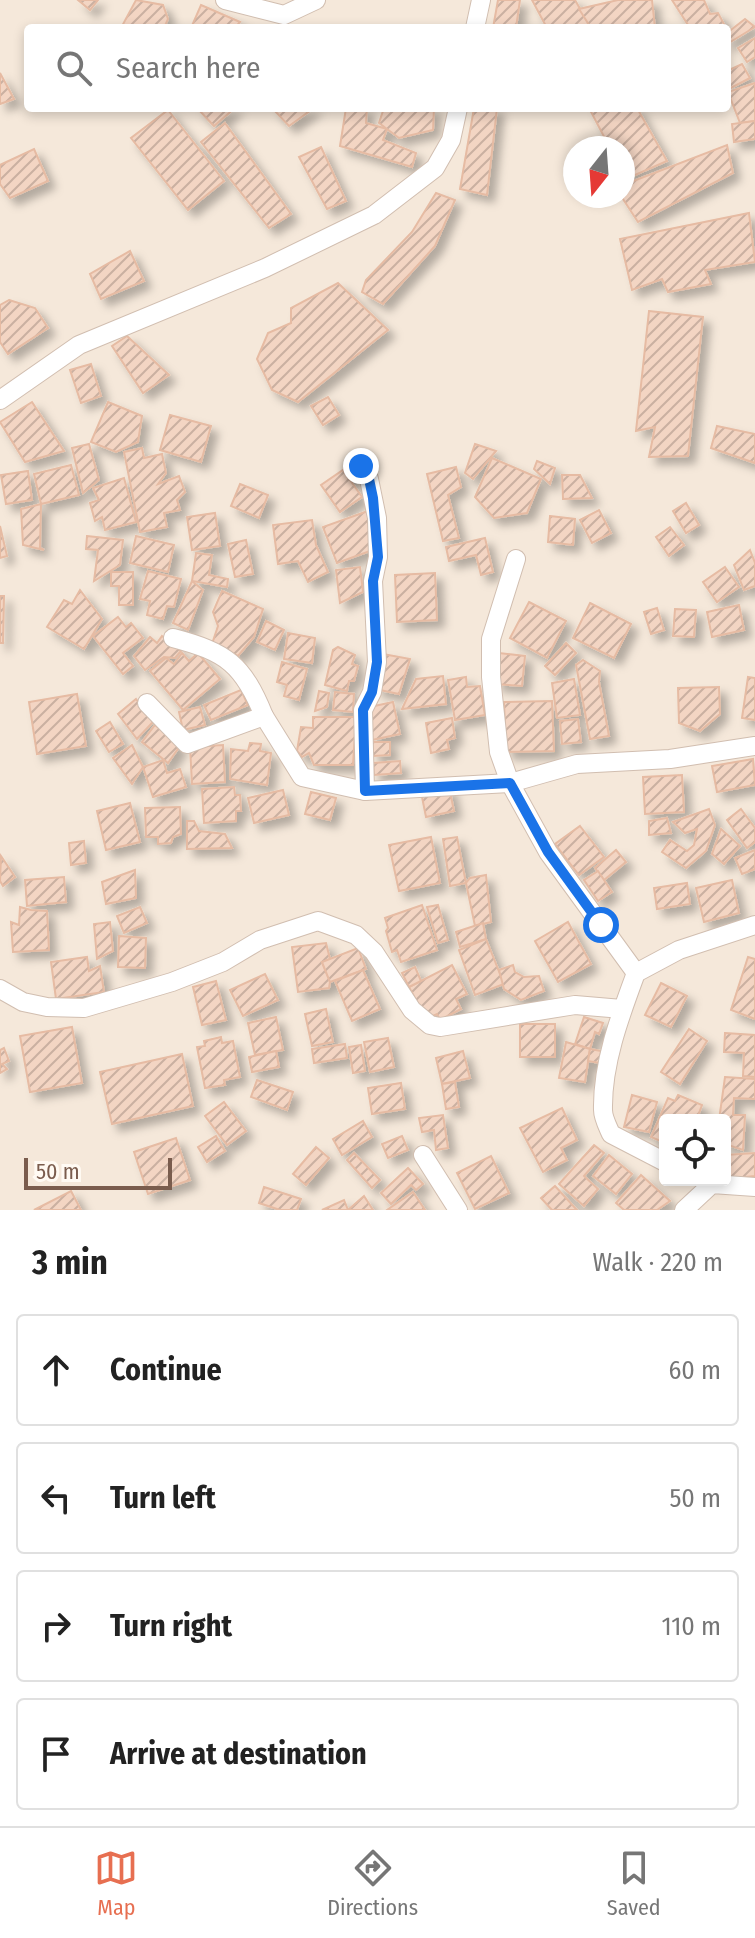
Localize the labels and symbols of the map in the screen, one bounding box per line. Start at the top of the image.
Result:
north arrow [563,136,635,208]
route end [343,448,379,484]
route start [583,907,619,943]
scale bar [24,1154,172,1190]

